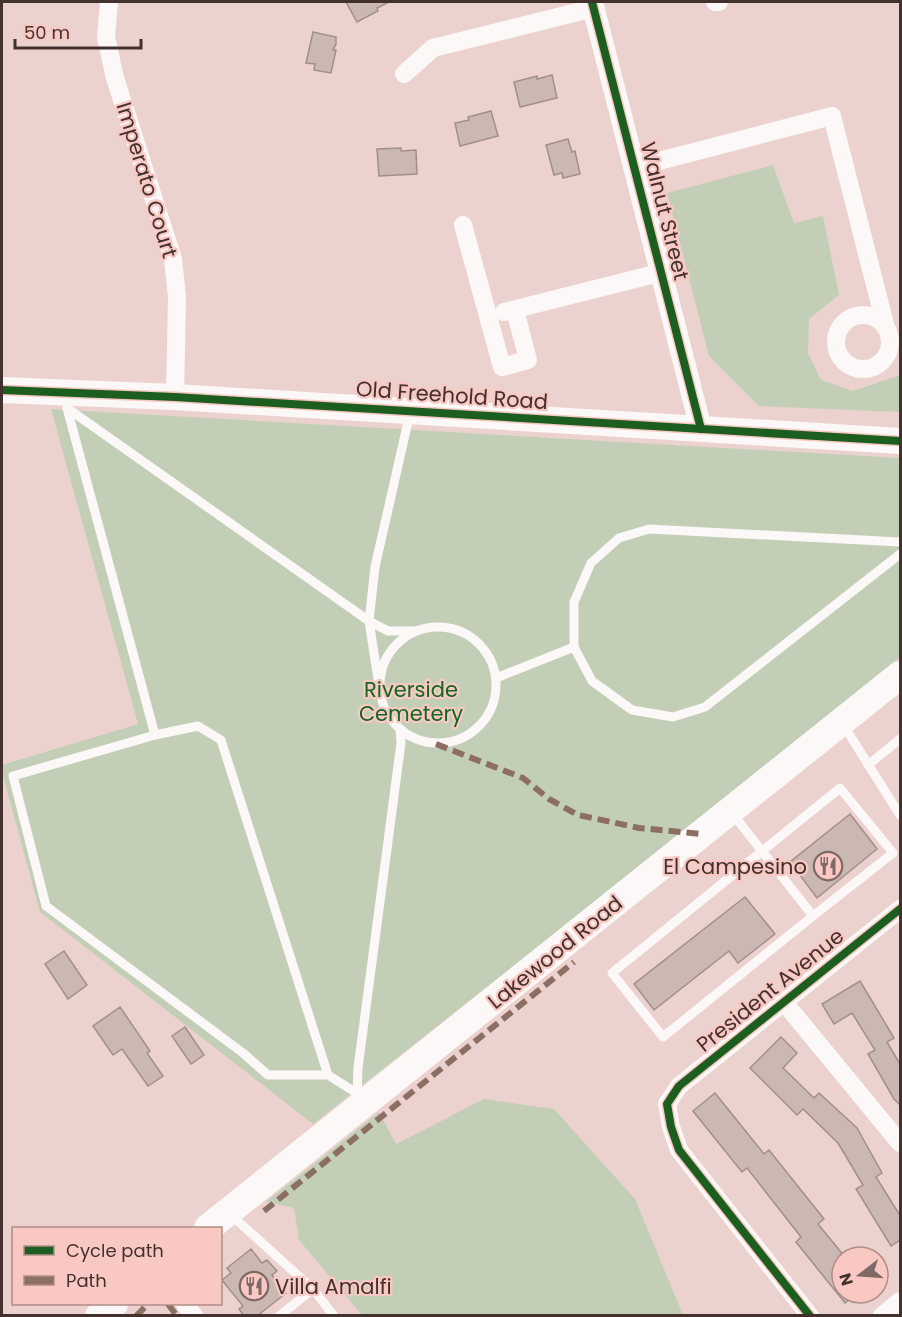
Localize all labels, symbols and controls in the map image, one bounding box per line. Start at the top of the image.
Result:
scale bar [15,12,141,50]
text: 50 m [24,20,70,45]
street label: Imperato Court [110,99,184,261]
street label: Walnut Street [634,139,696,283]
street label: Old Freehold Road [355,374,549,416]
park label: Riverside Cemetery [359,675,463,728]
restaurant icon: El Campesino [812,850,844,882]
place label: El Campesino [663,852,807,881]
street label: Lakewood Road [482,889,628,1015]
street label: President Avenue [690,921,850,1059]
legend [12,1227,222,1305]
text: Cycle path [66,1238,164,1263]
north arrow [830,1245,890,1305]
text: Path [66,1268,107,1293]
restaurant icon: Villa Amalfi [238,1270,270,1302]
text: N [833,1270,859,1288]
place label: Villa Amalfi [275,1272,392,1301]

